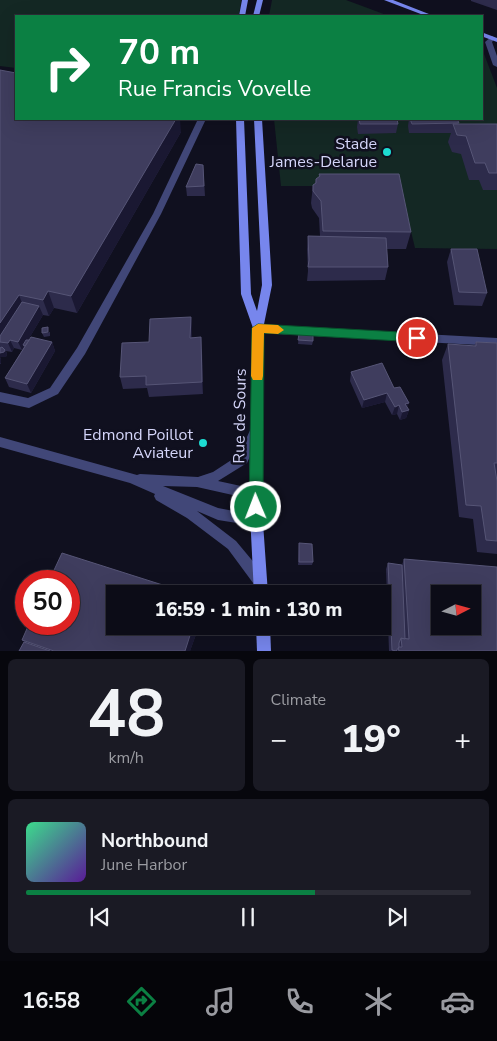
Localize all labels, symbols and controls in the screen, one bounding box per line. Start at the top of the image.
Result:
text: 70 m [118,29,200,76]
icon: right [35,35,100,100]
text: Rue Francis Vovelle [118,74,311,104]
place label: Stade James-Delarue [269,133,377,173]
marker: Stade James-Delarue [381,146,393,158]
pin [396,317,438,359]
icon: arrive [403,324,431,352]
street label: Rue de Sours [228,368,252,464]
place label: Edmond Poillot Aviateur [83,424,193,464]
marker: Edmond Poillot Aviateur [197,437,209,449]
position arrow [229,480,281,532]
speed limit sign: 50 [15,570,80,635]
north arrow [431,585,481,635]
map controls [431,585,481,635]
text: 16:59 · 1 min · 130 m [155,597,342,623]
text: 48 [87,670,165,759]
text: Climate [271,689,326,711]
text: 19° [341,714,401,765]
text: − [271,721,287,759]
text: + [454,721,471,759]
text: km/h [109,747,144,769]
text: Northbound [101,828,208,854]
text: June Harbor [101,854,187,876]
icon: previous [86,903,114,931]
icon: pause [234,903,262,931]
icon: next [383,903,411,931]
icon: directions [124,984,159,1019]
icon: music [203,984,238,1019]
icon: phone [282,984,317,1019]
icon: climate [361,984,396,1019]
icon: car [440,984,475,1019]
text: 16:58 [22,986,80,1016]

